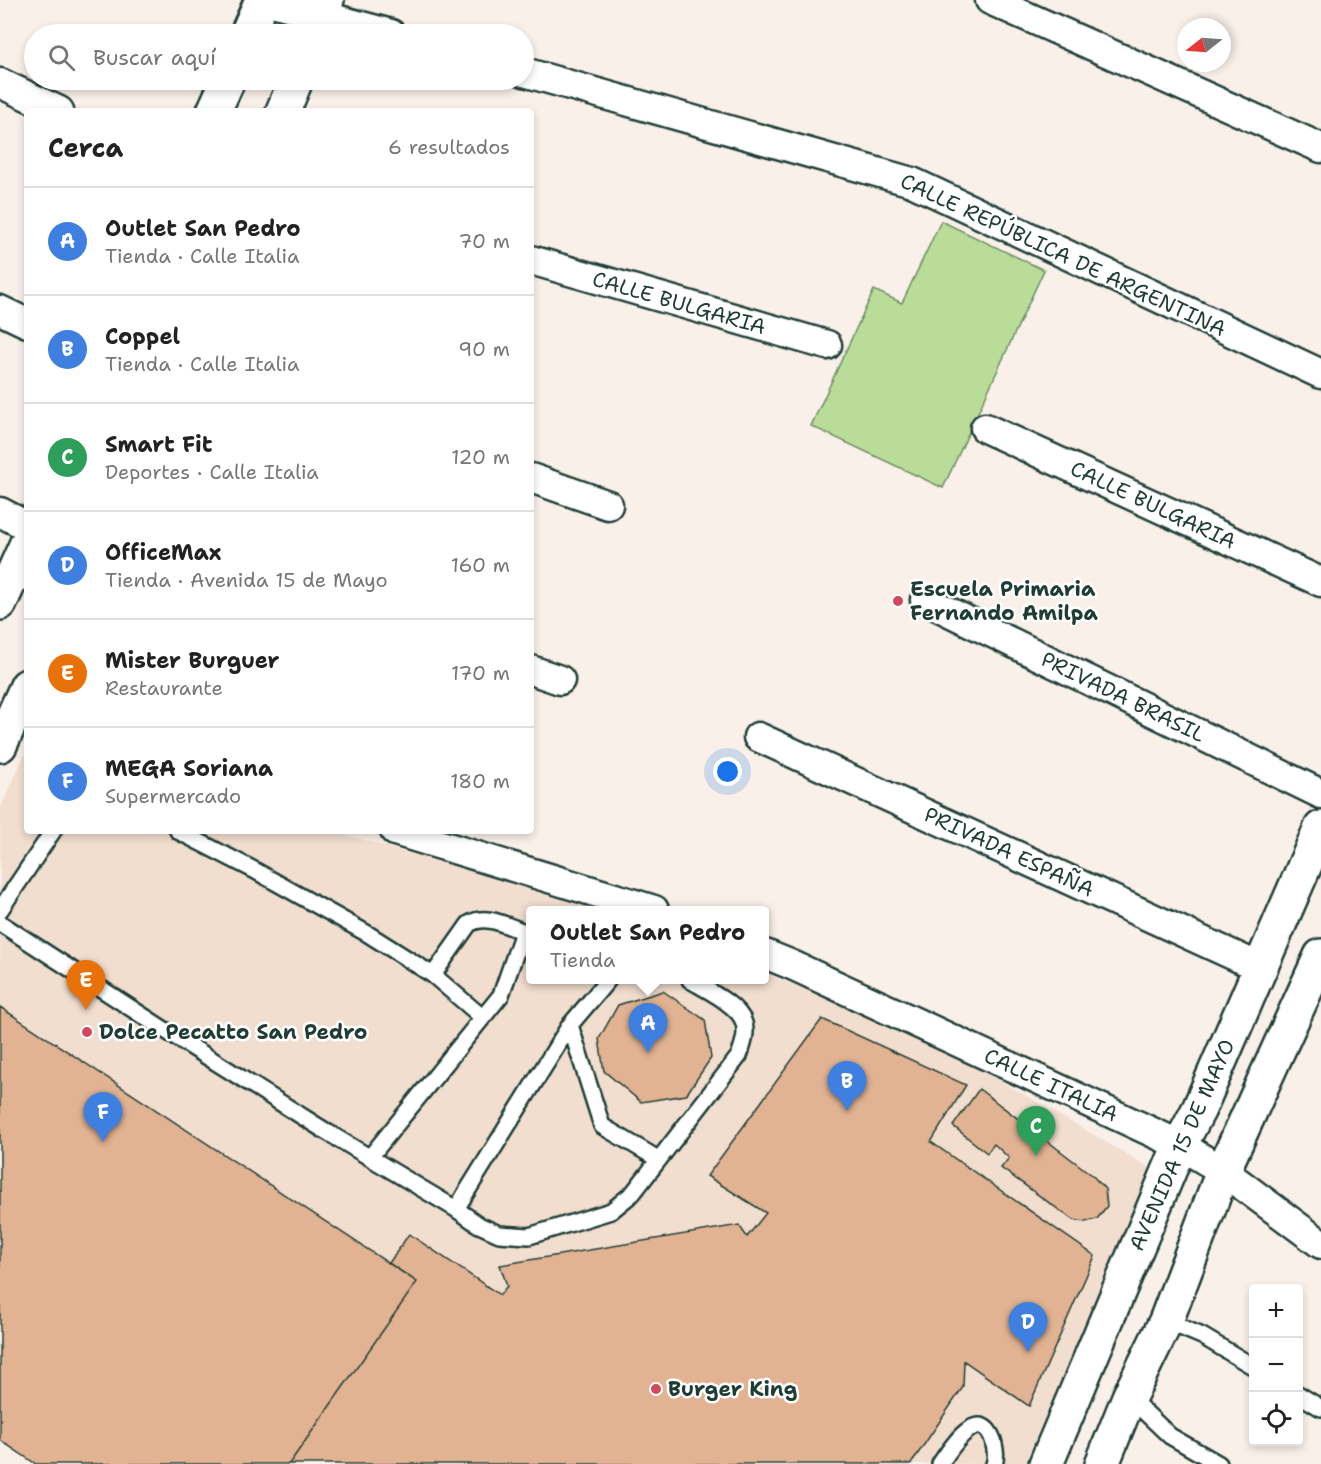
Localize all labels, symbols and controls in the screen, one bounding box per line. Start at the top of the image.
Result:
north arrow [1177,18,1231,72]
search box [24,24,534,90]
icon: search [45,41,78,74]
text: Buscar aquí [93,43,216,72]
text: Cerca [48,130,123,165]
text: 6 resultados [388,134,510,160]
street label: CALLE REPÚBLICA DE ARGENTINA [896,166,1231,343]
text: Outlet San Pedro [105,214,301,243]
text: A [60,228,75,254]
text: 70 m [458,228,510,254]
text: Tienda · Calle Italia [105,243,299,269]
street label: CALLE BULGARIA [589,265,769,341]
text: Coppel [105,322,180,351]
text: B [61,336,74,362]
text: 90 m [458,336,510,362]
text: Tienda · Calle Italia [105,351,299,377]
text: Smart Fit [105,430,212,459]
text: C [61,444,74,470]
text: 120 m [451,444,510,470]
street label: CALLE BULGARIA [1066,454,1240,556]
text: Deportes · Calle Italia [105,459,319,485]
text: OfficeMax [105,538,221,567]
text: D [60,552,75,578]
text: 160 m [451,552,510,578]
text: Tienda · Avenida 15 de Mayo [105,567,388,593]
place label: Escuela Primaria Fernando Amilpa [910,575,1099,627]
marker: Escuela Primaria Fernando Amilpa [891,594,905,608]
street label: PRIVADA BRASIL [1036,645,1210,749]
text: Mister Burguer [105,646,279,675]
text: E [61,660,74,686]
text: 170 m [451,660,510,686]
text: Restaurante [105,675,223,701]
text: MEGA Soriana [105,754,273,783]
your location [713,757,742,786]
text: F [62,768,73,794]
text: 180 m [450,768,510,794]
text: Supermercado [105,783,241,809]
street label: PRIVADA ESPAÑA [920,799,1099,904]
popup [526,906,769,984]
text: Outlet San Pedro [550,918,745,947]
text: Tienda [550,947,616,973]
pin: E [66,960,106,1010]
pin: A [628,1004,668,1053]
place label: Dolce Pecatto San Pedro [99,1018,367,1046]
marker: Dolce Pecatto San Pedro [80,1025,94,1039]
street label: AVENIDA 15 DE MAYO [1123,1035,1241,1255]
street label: CALLE ITALIA [980,1043,1122,1127]
pin: B [828,1062,866,1111]
pin: F [84,1092,122,1142]
pin: C [1016,1106,1056,1156]
map controls [1249,1284,1303,1446]
button: + [1249,1284,1303,1338]
pin: D [1008,1302,1048,1352]
button: − [1249,1338,1303,1392]
place label: Burger King [668,1375,797,1403]
marker: Burger King [649,1382,663,1396]
button: locate [1249,1392,1303,1446]

